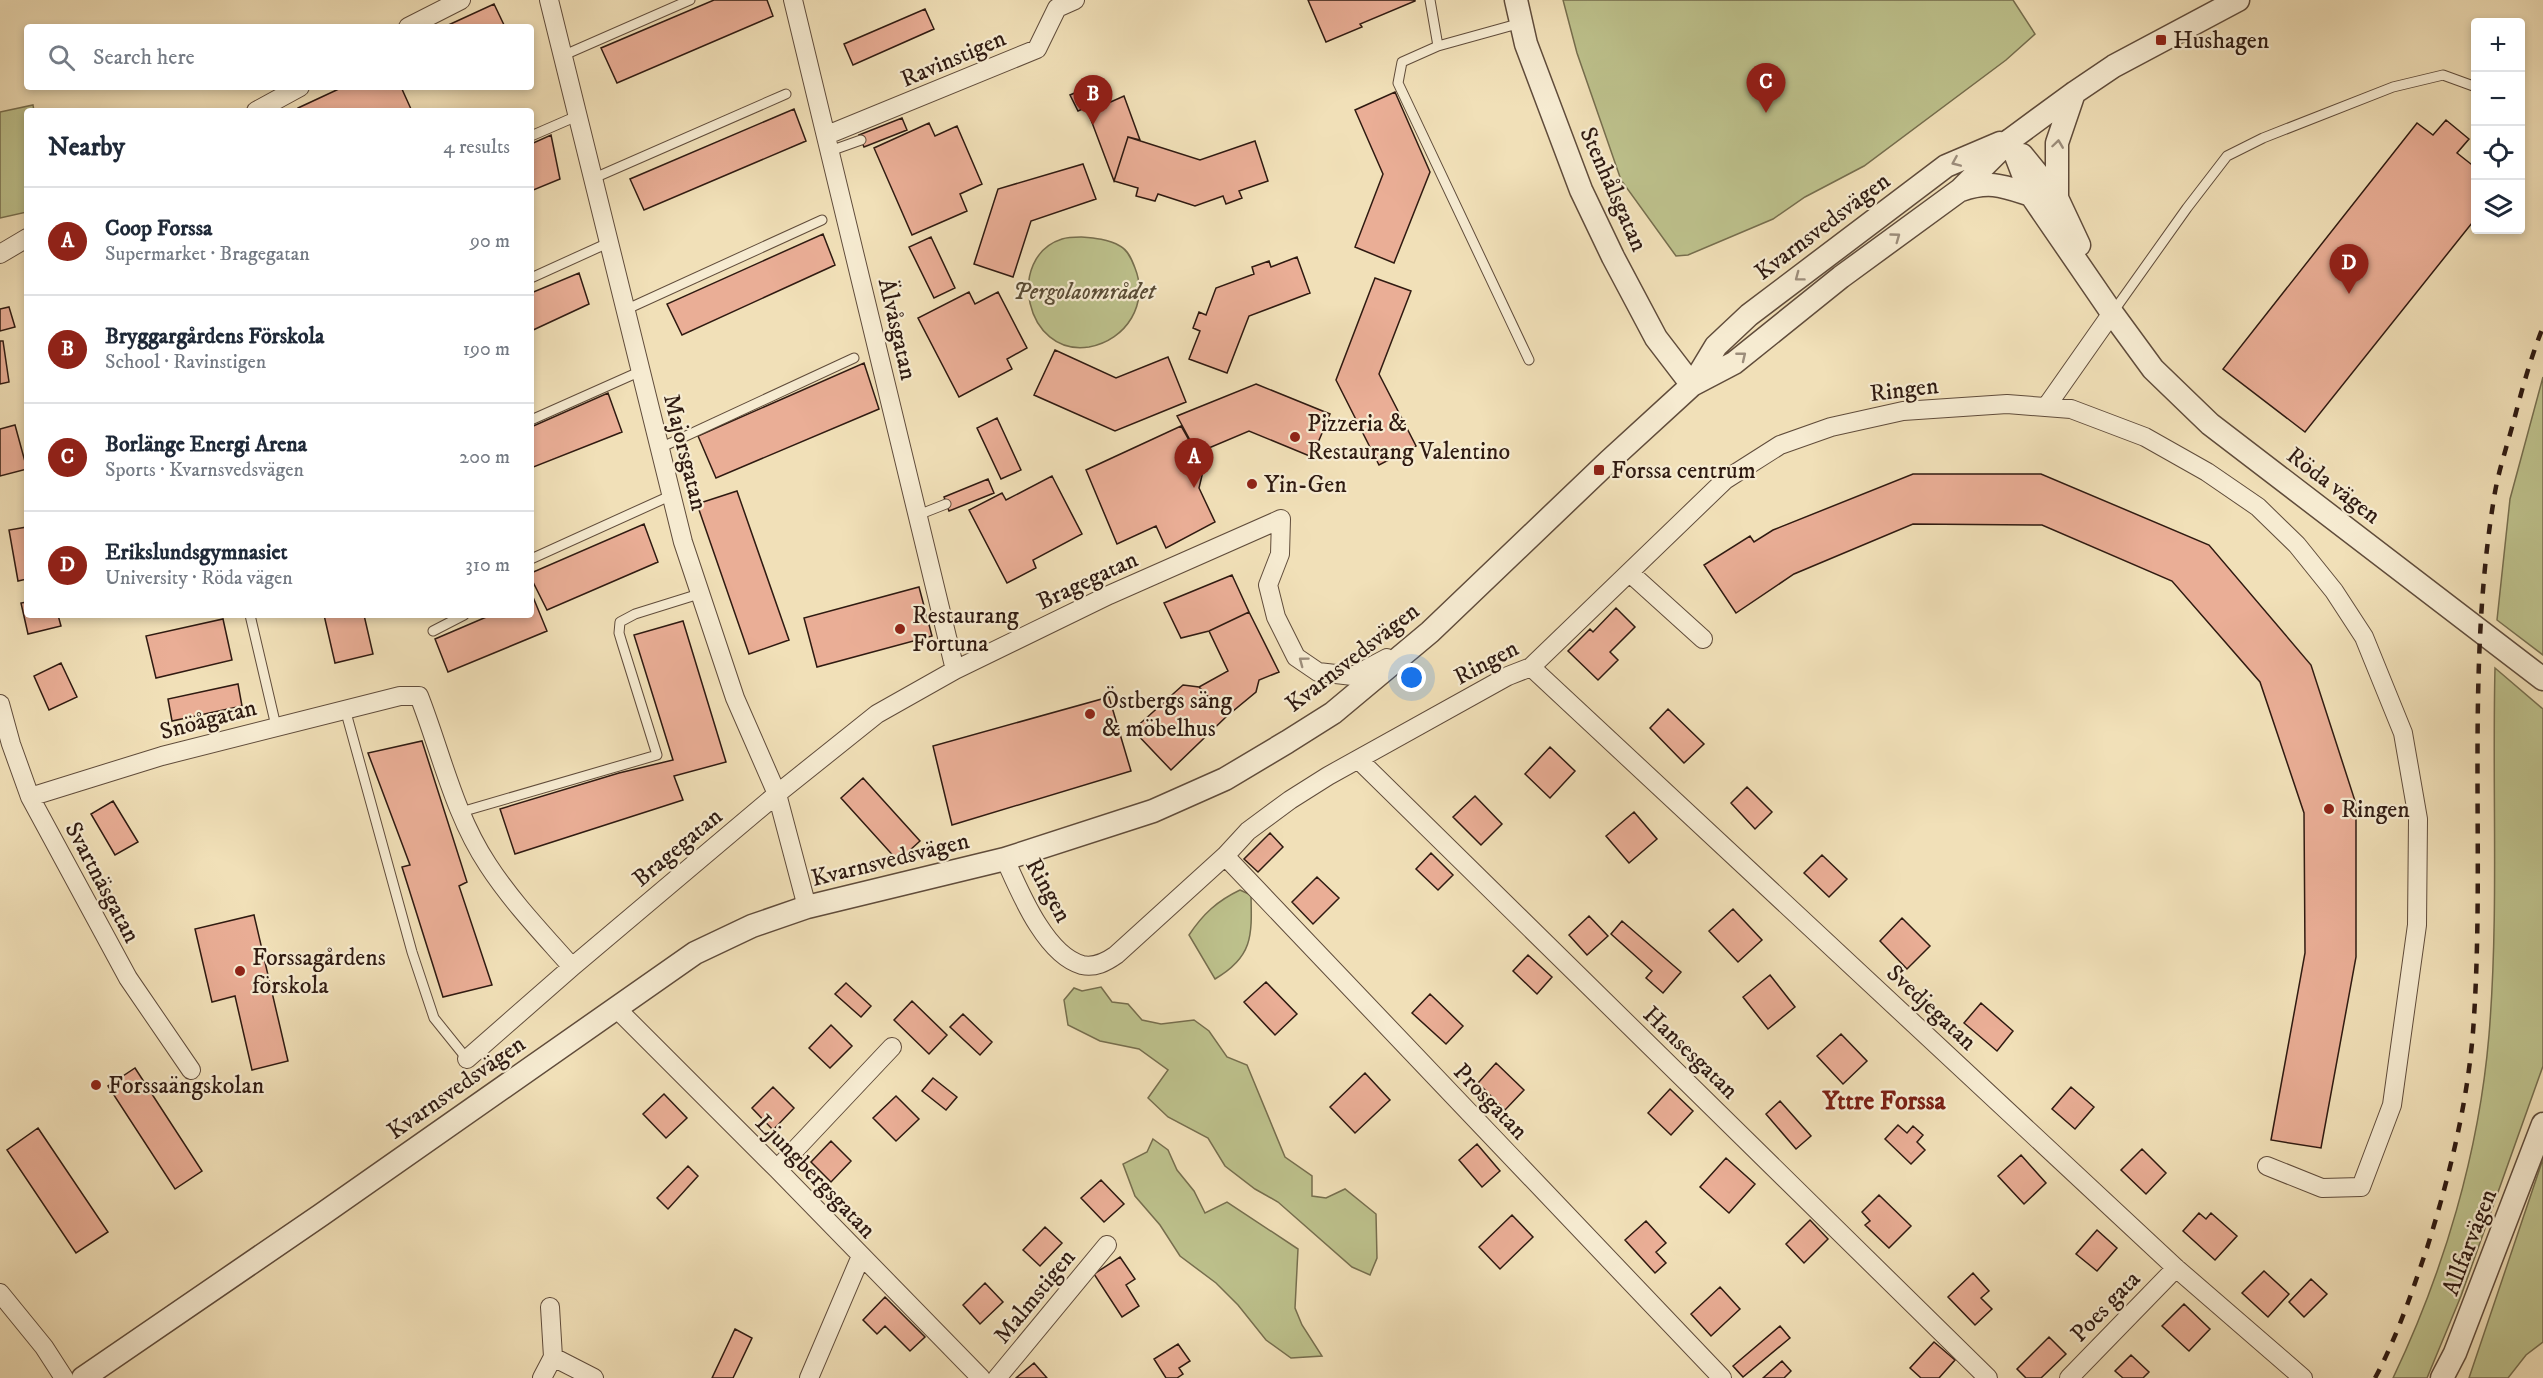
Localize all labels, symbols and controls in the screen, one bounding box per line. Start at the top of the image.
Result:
map controls [2471,18,2525,234]
button: + [2471,18,2525,72]
street label: Ravinstigen [896,23,1011,94]
search box [24,24,534,90]
place label: Hushagen [2173,26,2270,56]
marker: Hushagen [2154,33,2168,47]
icon: search [45,41,78,74]
text: Search here [93,44,195,71]
pin: C [1746,63,1786,113]
button: − [2471,72,2525,126]
pin: B [1074,76,1112,125]
street label: Stenhålsgatan [1572,123,1654,257]
button: locate [2471,126,2525,180]
text: Nearby [48,131,125,164]
text: 4 results [443,135,510,160]
one-way arrow [2052,140,2064,149]
one-way arrow [1951,155,1962,167]
street label: Kvarnsvedsvägen [1749,166,1897,287]
button: layers [2471,180,2525,234]
text: Coop Forssa [105,215,212,242]
text: A [61,229,74,254]
text: 90 m [470,229,510,254]
one-way arrow [1890,233,1901,244]
text: Supermarket · Bragegatan [105,242,310,267]
pin: D [2330,244,2368,294]
one-way arrow [1794,270,1805,281]
street label: Älvåsgatan [871,275,923,383]
park label: Pergolaområdet [1013,277,1157,307]
text: Bryggargårdens Förskola [105,323,324,350]
text: B [61,337,74,362]
text: 190 m [463,337,510,362]
text: School · Ravinstigen [105,350,266,375]
one-way arrow [1736,353,1747,364]
street label: Ringen [1868,371,1941,409]
street label: Majorsgatan [656,391,714,514]
place label: Pizzeria & Restaurang Valentino [1307,409,1510,467]
marker: Pizzeria & Restaurang Valentino [1288,430,1302,444]
text: Borlänge Energi Arena [105,431,307,458]
pin: A [1174,438,1214,488]
street label: Röda vägen [2281,441,2387,531]
text: C [61,445,74,470]
text: 200 m [459,445,510,470]
place label: Forssa centrum [1611,456,1756,486]
text: Sports · Kvarnsvedsvägen [105,458,304,483]
marker: Forssa centrum [1592,463,1606,477]
place label: Yin-Gen [1264,470,1347,500]
marker: Yin-Gen [1245,477,1259,491]
text: Erikslundsgymnasiet [105,539,288,566]
street label: Bragegatan [1032,544,1143,617]
text: D [60,553,75,578]
text: 310 m [465,553,510,578]
text: University · Röda vägen [105,566,293,591]
street label: Kvarnsvedsvägen [1280,596,1426,719]
place label: Restaurang Fortuna [912,601,1019,659]
marker: Restaurang Fortuna [893,622,907,636]
street label: Ringen [1449,633,1524,692]
one-way arrow [1299,657,1310,668]
your location [1397,663,1426,692]
place label: Östbergs säng & möbelhus [1102,686,1232,744]
street label: Snöågatan [156,693,260,747]
marker: Östbergs säng & möbelhus [1083,707,1097,721]
place label: Ringen [2341,795,2410,825]
street label: Bragegatan [627,801,729,894]
marker: Ringen [2322,802,2336,816]
street label: Svartnäsgatan [58,817,147,949]
street label: Kvarnsvedsvägen [808,826,973,894]
street label: Ringen [1018,853,1078,928]
place label: Forssagårdens förskola [252,943,386,1001]
street label: Svedjegatan [1880,958,1983,1057]
marker: Forssagårdens förskola [233,964,247,978]
street label: Hansesgatan [1636,1000,1745,1106]
street label: Kvarnsvedsvägen [382,1029,532,1147]
street label: Prosgatan [1447,1057,1534,1147]
place label: Forssaängskolan [108,1071,265,1101]
marker: Forssaängskolan [89,1078,103,1092]
district label: Yttre Forssa [1821,1085,1946,1118]
street label: Ljungbergsgatan [749,1108,882,1245]
street label: Allfarvägen [2436,1184,2504,1300]
street label: Malmstigen [987,1243,1082,1350]
street label: Poes gata [2064,1264,2148,1349]

